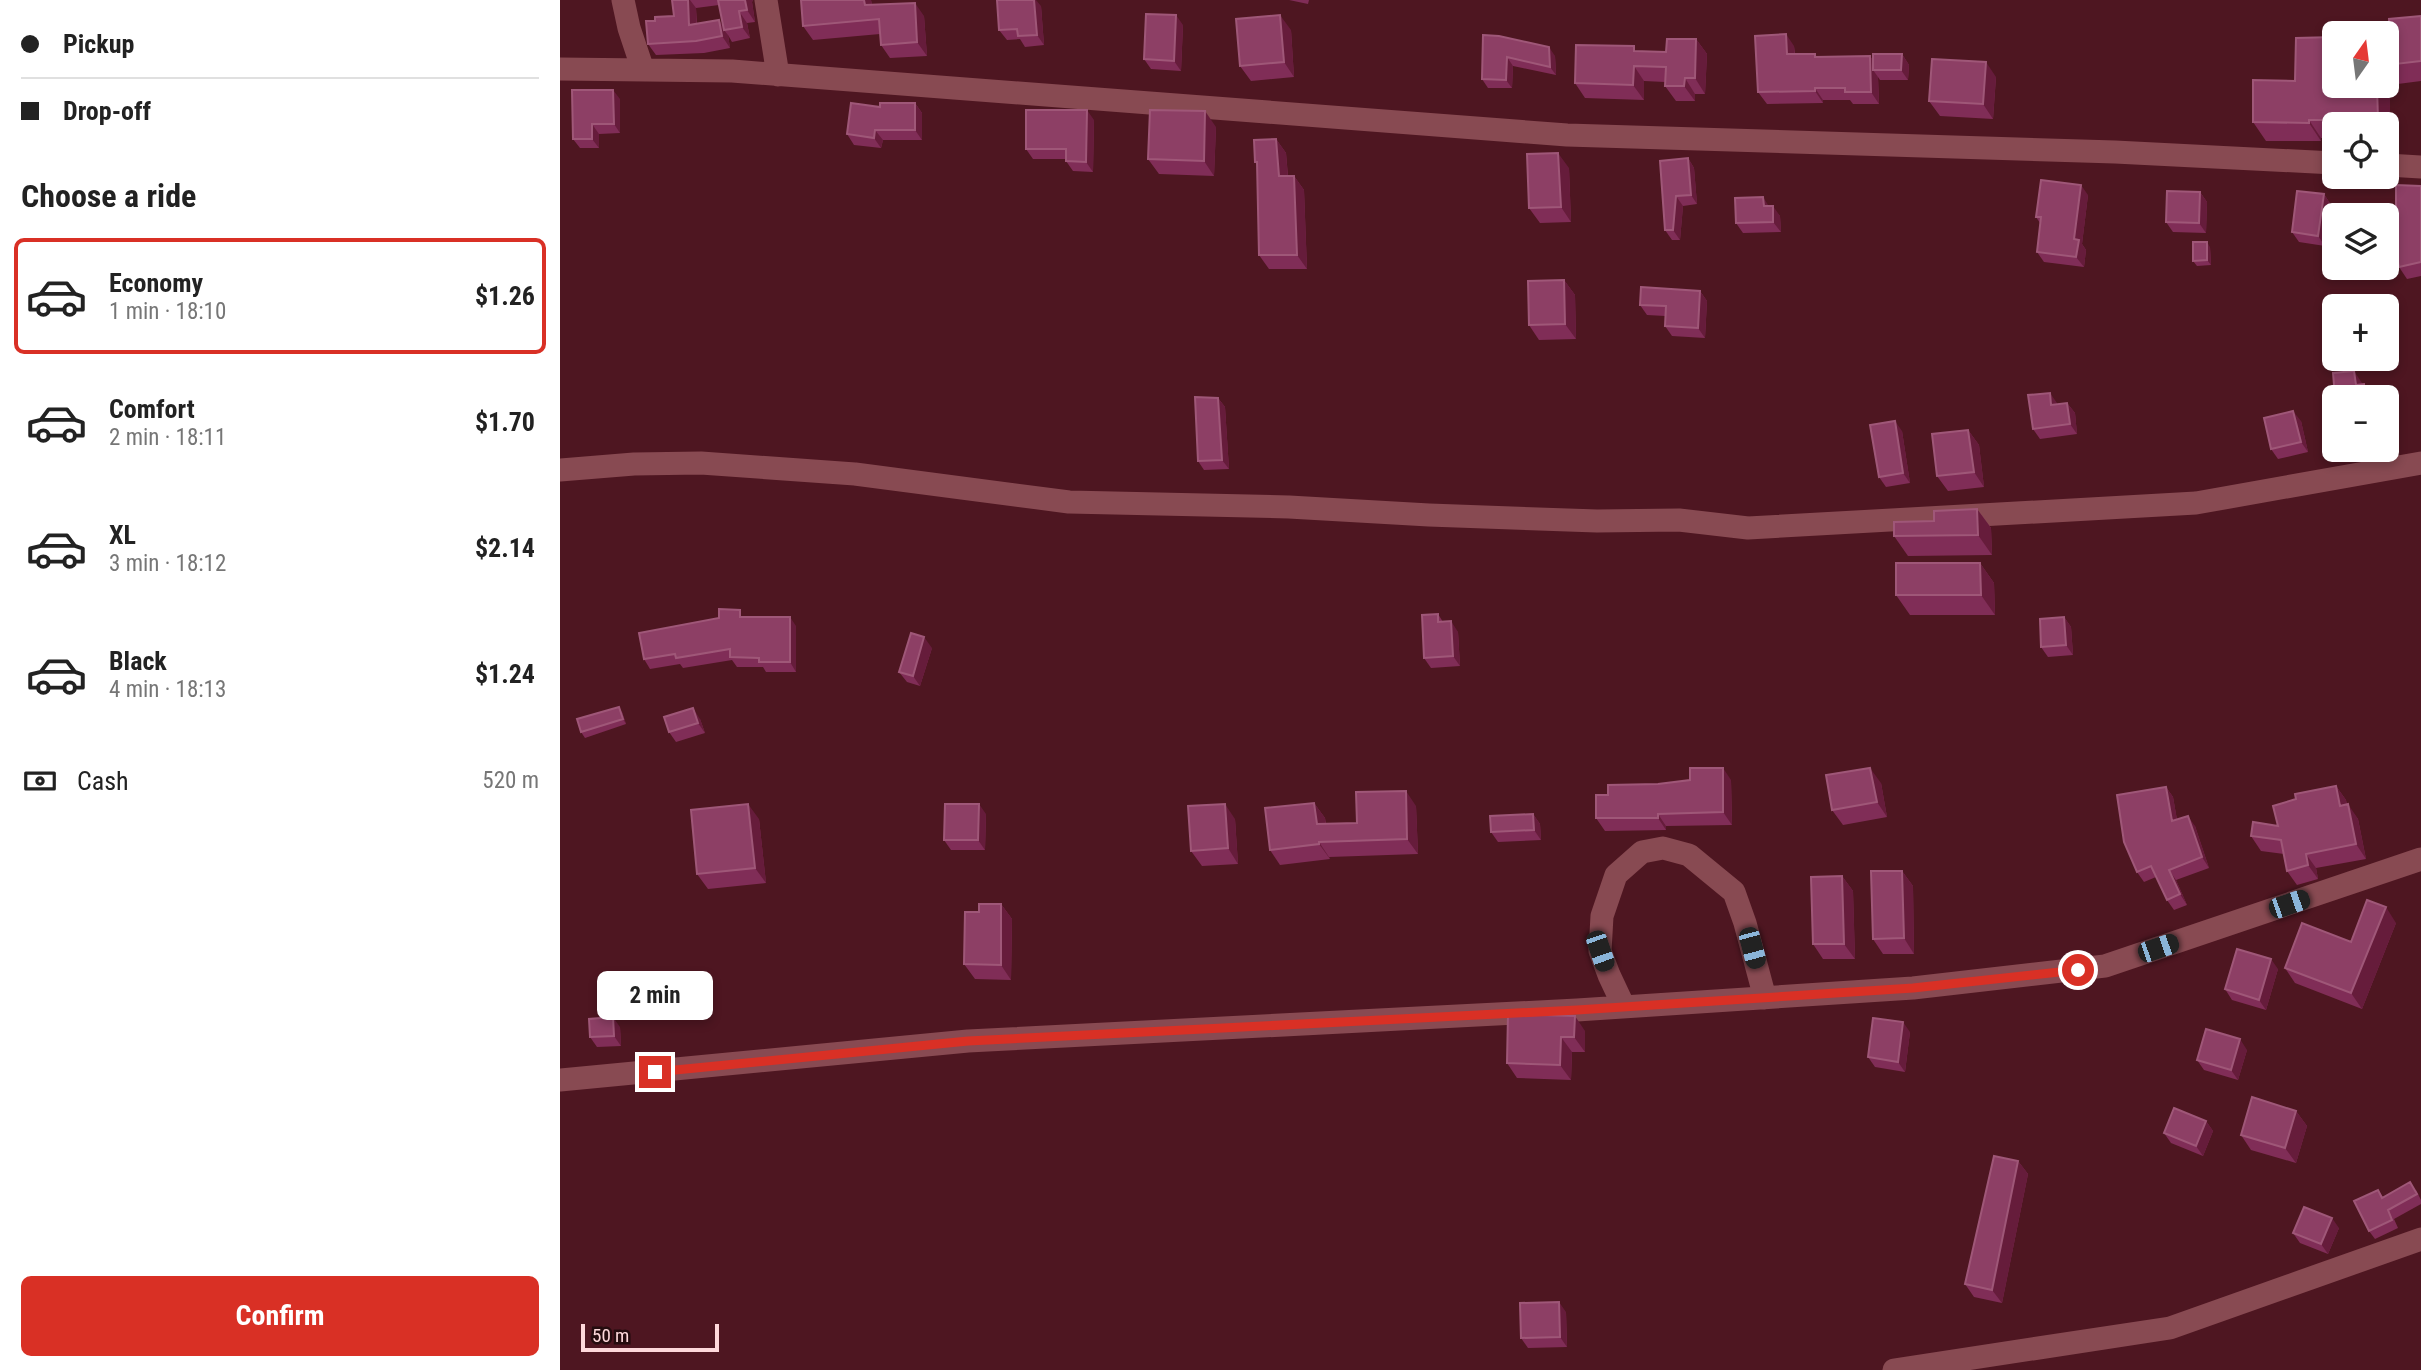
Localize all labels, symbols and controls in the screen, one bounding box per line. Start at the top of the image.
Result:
north arrow [2322,21,2399,98]
map controls [2322,21,2399,462]
text: Pickup [63,29,134,59]
text: Drop-off [63,96,151,126]
button: locate [2322,112,2399,189]
text: Choose a ride [21,177,196,215]
button: layers [2322,203,2399,280]
icon: car [25,265,88,328]
text: Economy [109,268,203,298]
text: $1.26 [475,281,535,311]
button: + [2322,294,2399,371]
text: 1 min · 18:10 [109,298,226,325]
button: − [2322,385,2399,462]
icon: car [25,391,88,454]
text: Comfort [109,394,195,424]
text: $1.70 [475,407,535,437]
text: 2 min · 18:11 [109,424,226,451]
icon: car [25,517,88,580]
text: XL [109,520,136,550]
text: $2.14 [475,533,535,563]
text: 3 min · 18:12 [109,550,226,577]
icon: car [25,643,88,706]
text: Black [109,646,167,676]
text: $1.24 [475,659,535,689]
text: 4 min · 18:13 [109,676,226,703]
icon: cash [21,762,59,800]
text: Cash [77,766,129,796]
text: 520 m [482,767,539,794]
car [2266,887,2313,921]
car [1737,925,1768,971]
car [1584,928,1617,974]
car [2135,931,2182,965]
route start [2062,954,2094,986]
callout: 2 min [597,970,713,1020]
text: 2 min [629,982,681,1009]
route end [639,1056,671,1088]
button: Confirm [21,1276,539,1356]
scale bar [581,1321,719,1353]
text: 50 m [592,1324,629,1347]

